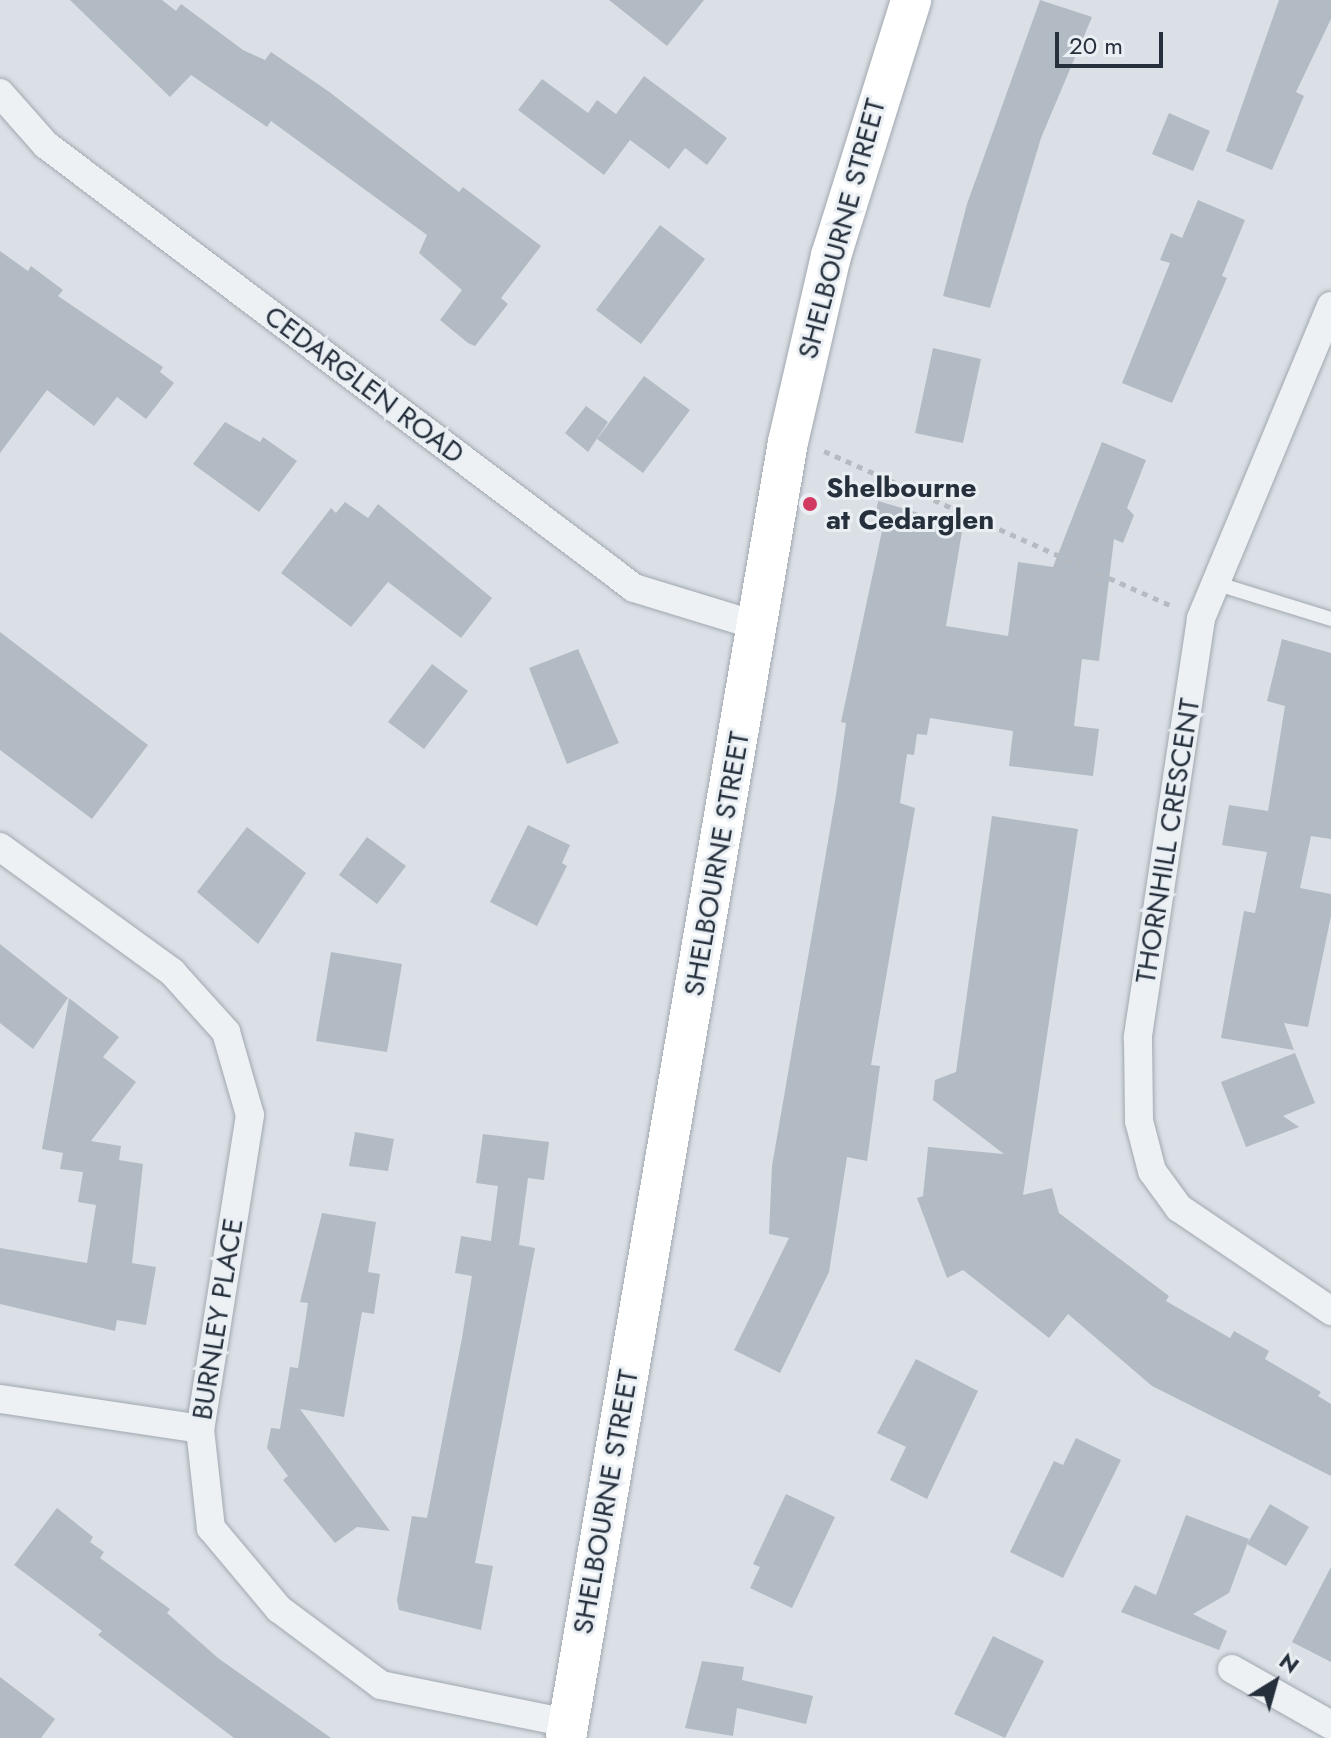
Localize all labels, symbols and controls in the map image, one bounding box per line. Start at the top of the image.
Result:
scale bar [1059,16,1167,66]
text: 20 m [1069,28,1123,63]
street label: SHELBOURNE STREET [791,95,893,363]
street label: CEDARGLEN ROAD [258,299,470,471]
place label: Shelbourne at Cedarglen [826,471,994,537]
marker: Shelbourne at Cedarglen [801,495,819,513]
street label: THORNHILL CRESCENT [1129,696,1207,986]
street label: SHELBOURNE STREET [677,729,757,999]
street label: BURNLEY PLACE [185,1216,251,1422]
street label: SHELBOURNE STREET [566,1367,646,1637]
north arrow [1235,1642,1315,1722]
text: N [1273,1645,1306,1681]

